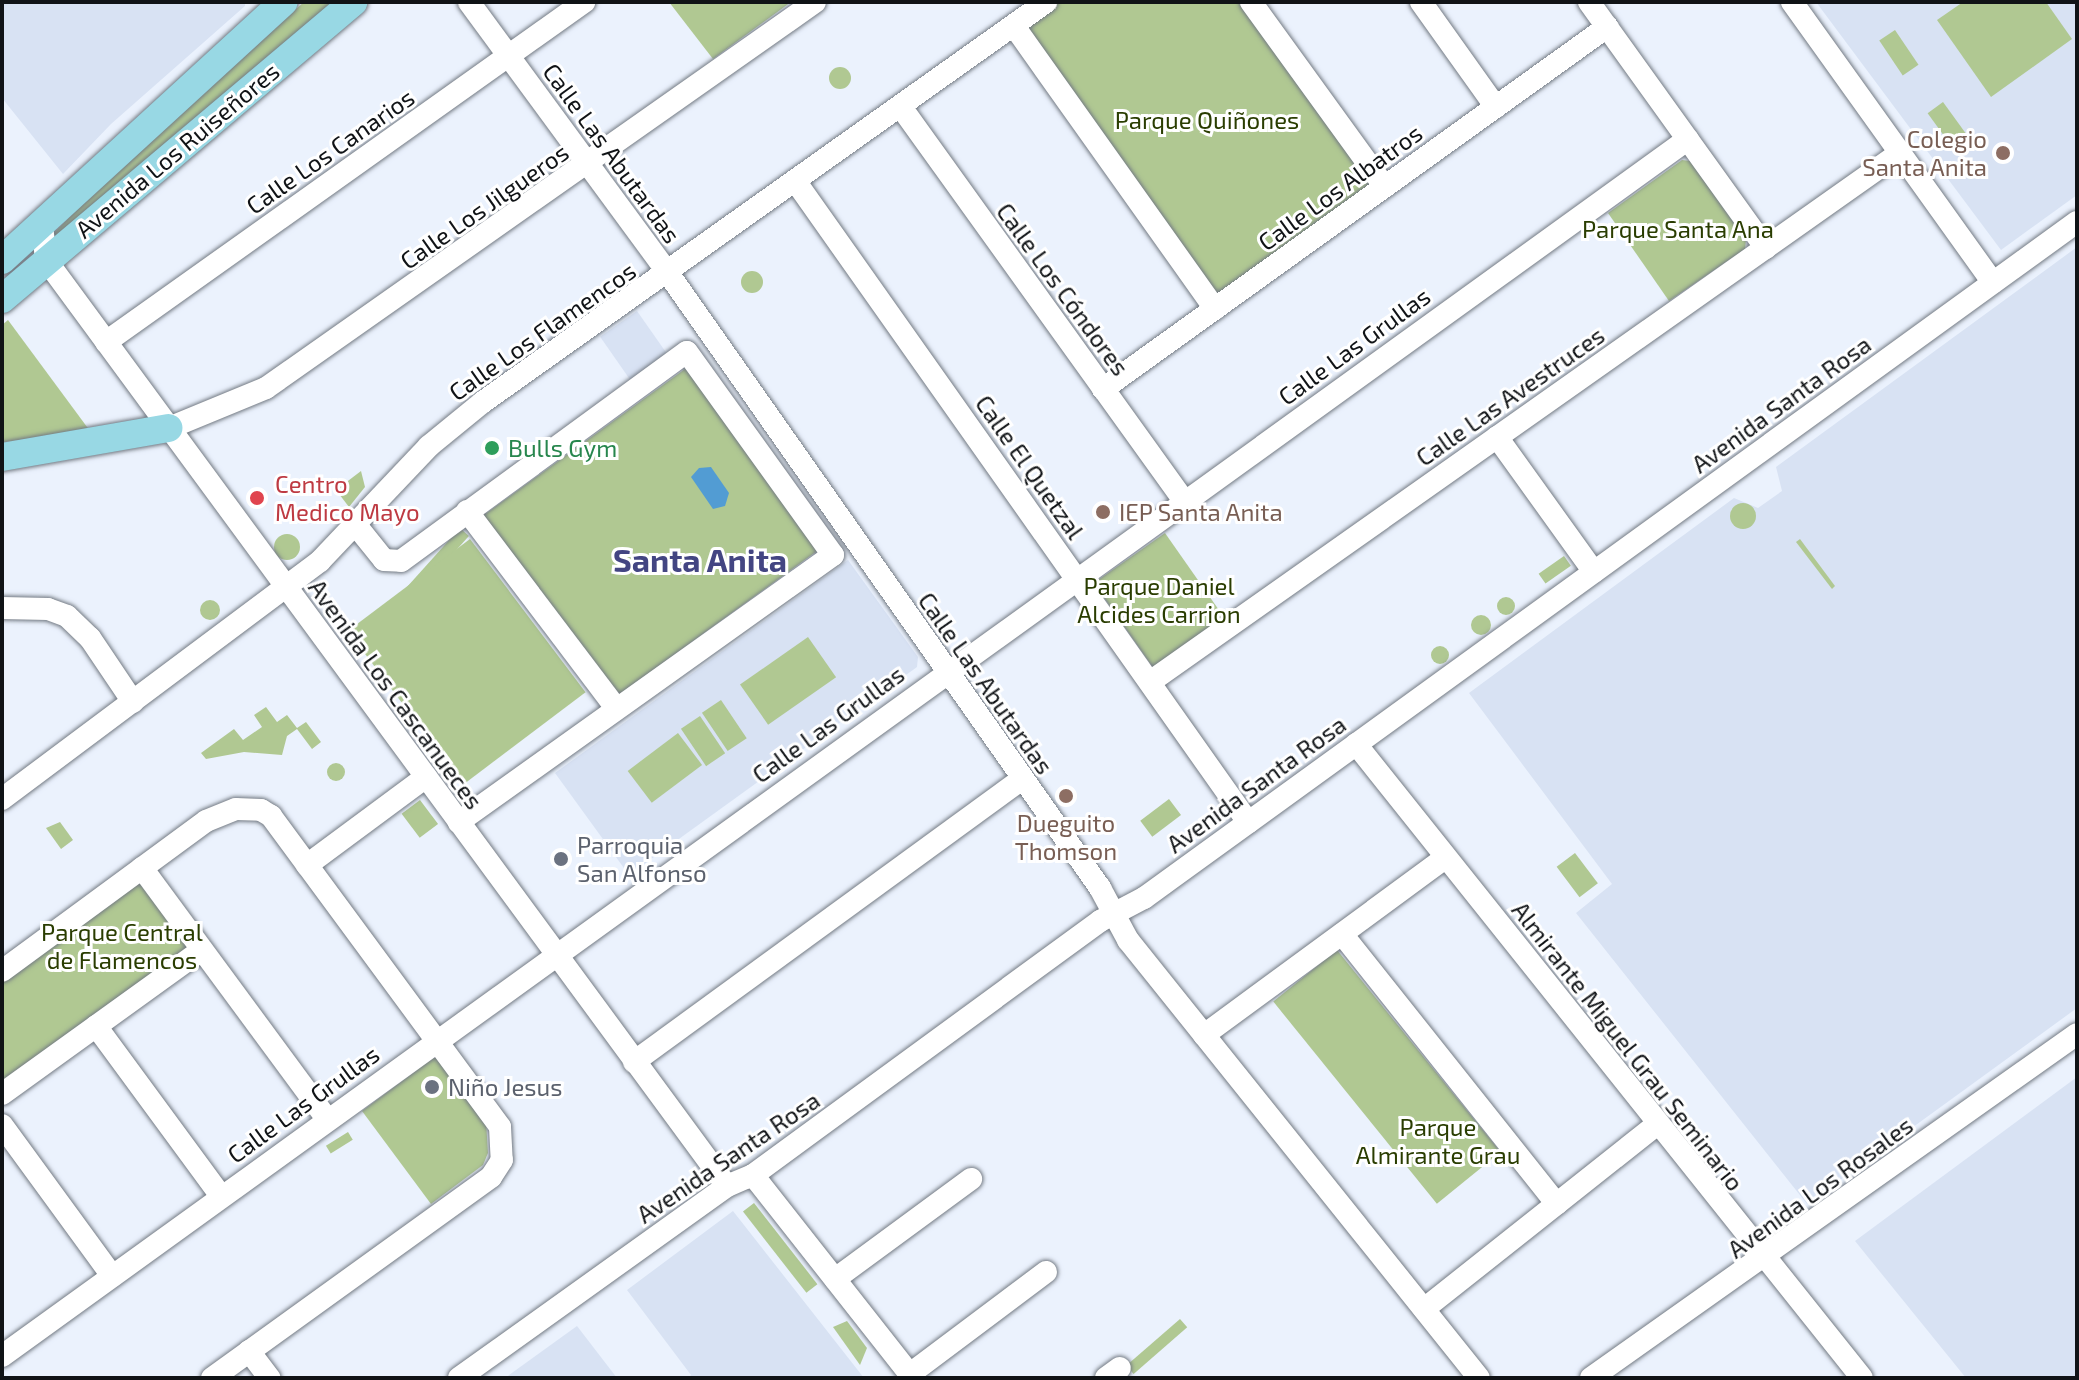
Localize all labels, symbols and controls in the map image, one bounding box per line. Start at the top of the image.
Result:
street label: Avenida Los Ruiseñores [69,56,285,244]
street label: Calle Las Abutardas [537,57,687,249]
street label: Calle Los Canarios [241,82,419,220]
park label: Parque Quiñones [1115,106,1299,134]
street label: Calle Los Albatros [1252,118,1428,256]
place label: Colegio Santa Anita [1862,125,1987,181]
street label: Calle Los Jilgueros [394,137,574,275]
marker: Colegio Santa Anita [1994,144,2012,162]
street label: Calle Los Cóndores [991,197,1135,381]
park label: Parque Santa Ana [1582,215,1774,243]
street label: Calle Los Flamencos [443,256,641,406]
street label: Calle Las Grullas [1273,281,1435,411]
street label: Calle Las Avestruces [1410,320,1610,472]
street label: Avenida Santa Rosa [1686,329,1876,479]
street label: Calle El Quetzal [970,389,1090,545]
place label: Bulls Gym [508,434,617,462]
marker: Bulls Gym [483,439,501,457]
place label: Centro Medico Mayo [275,470,420,526]
marker: Centro Medico Mayo [246,487,268,509]
place label: IEP Santa Anita [1119,498,1284,526]
marker: IEP Santa Anita [1094,503,1112,521]
district label: Santa Anita [613,540,787,578]
park label: Parque Daniel Alcides Carrion [1077,572,1241,628]
street label: Avenida Los Cascanueces [303,574,489,814]
street label: Calle Las Abutardas [912,586,1060,780]
street label: Calle Las Grullas [747,659,909,789]
street label: Avenida Santa Rosa [1161,709,1351,859]
marker: Dueguito Thomson [1057,787,1075,805]
place label: Dueguito Thomson [1015,809,1117,865]
place label: Parroquia San Alfonso [577,831,707,887]
marker: Parroquia San Alfonso [552,850,570,868]
street label: Almirante Miguel Grau Seminario [1506,896,1750,1196]
park label: Parque Central de Flamencos [41,918,203,974]
street label: Calle Las Grullas [222,1039,384,1169]
place label: Niño Jesus [448,1073,563,1101]
marker: Niño Jesus [423,1078,441,1096]
street label: Avenida Santa Rosa [631,1085,825,1229]
street label: Avenida Los Rosales [1722,1110,1918,1264]
park label: Parque Almirante Grau [1356,1113,1520,1169]

